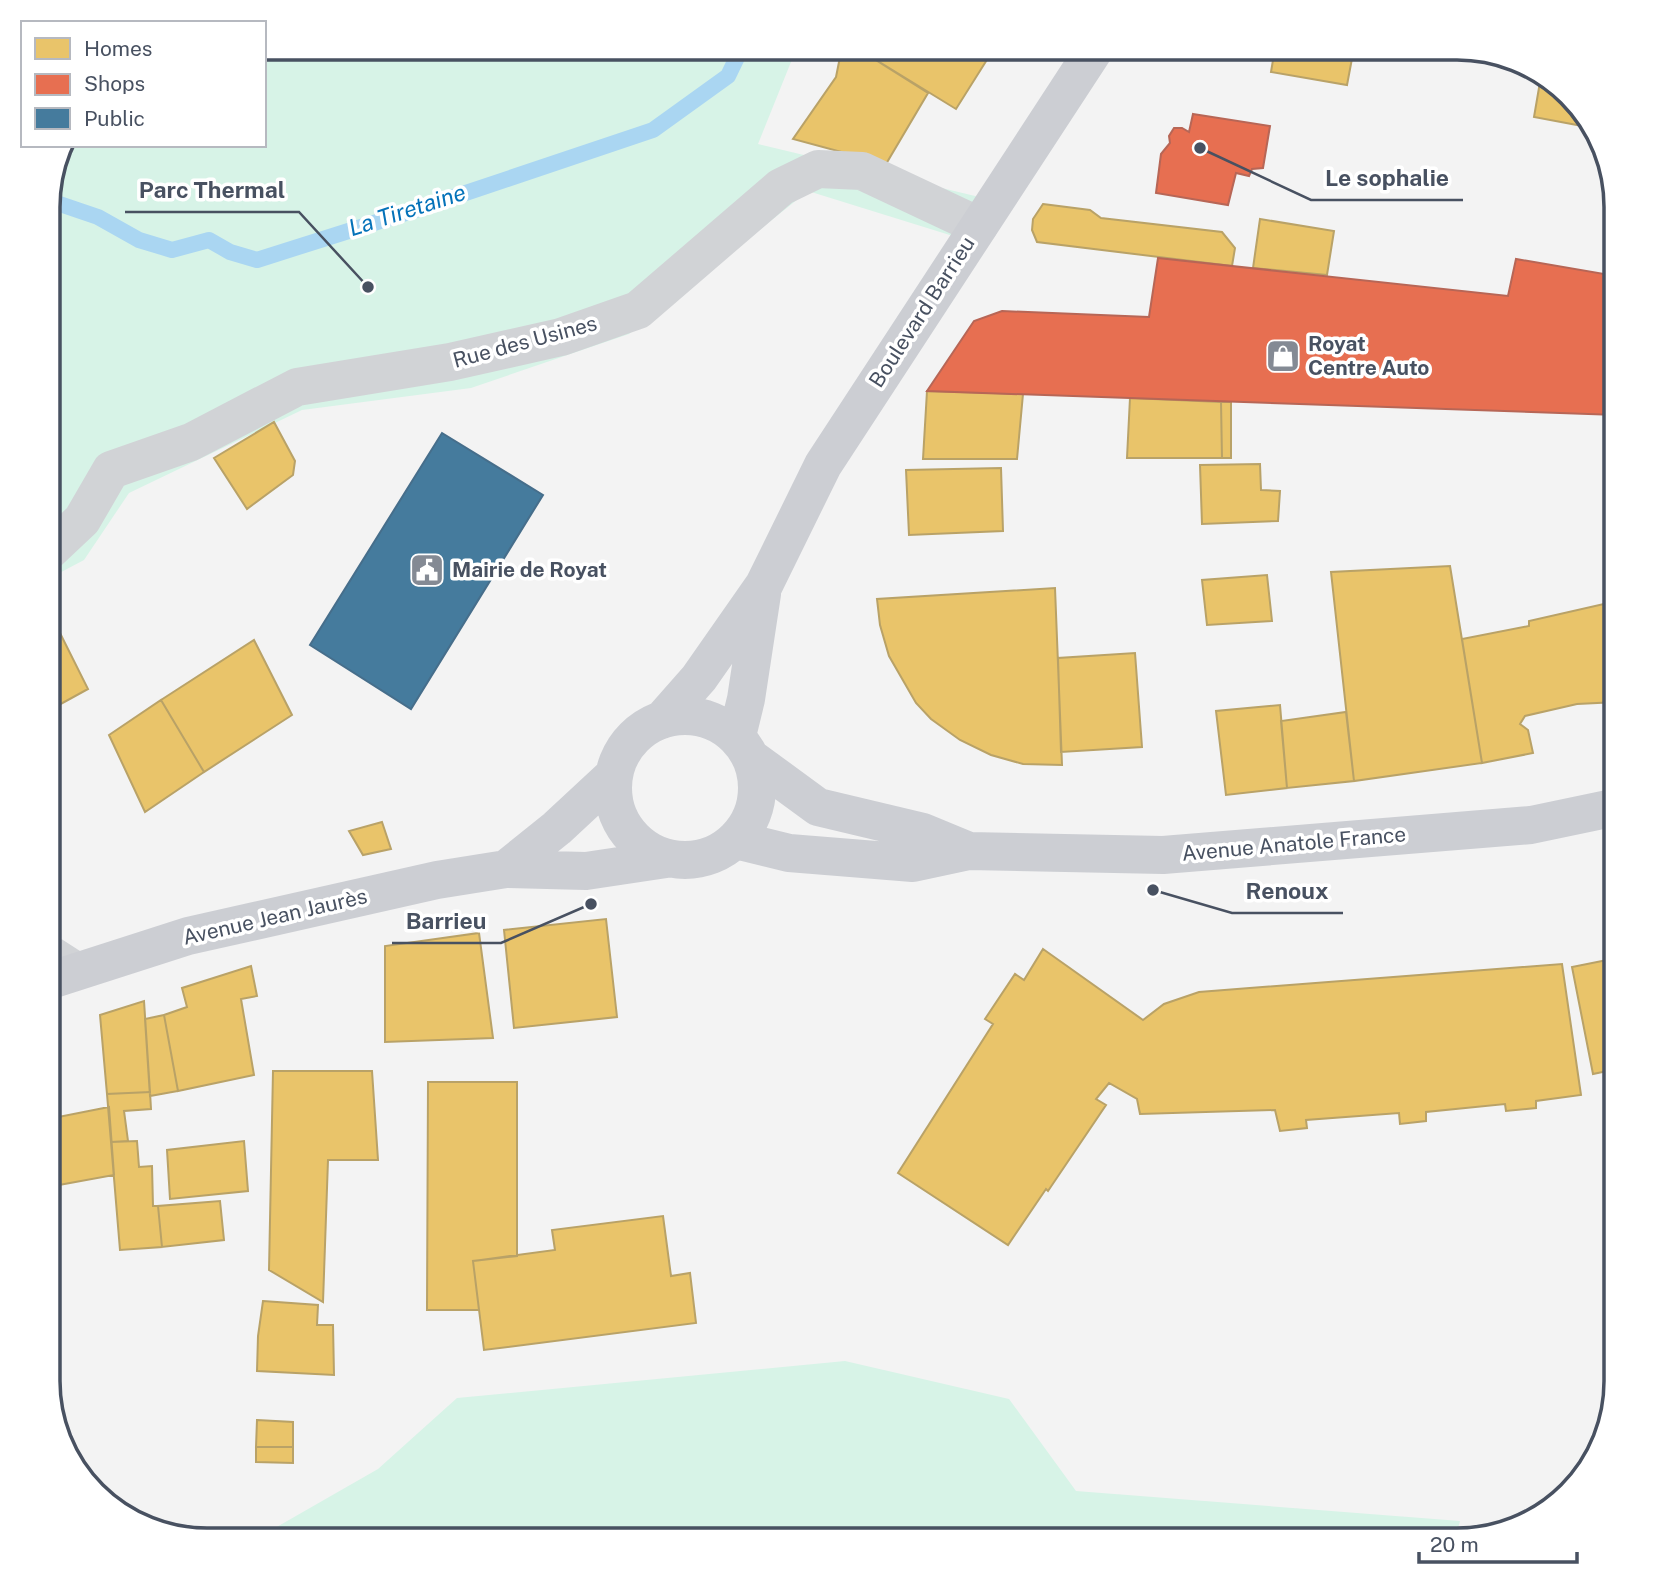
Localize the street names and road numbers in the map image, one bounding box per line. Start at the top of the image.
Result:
street label: Boulevard Barrieu [863,232,980,392]
street label: Rue des Usines [450,310,600,373]
street label: Avenue Anatole France [1181,821,1407,866]
street label: Avenue Jean Jaurès [180,883,370,950]

